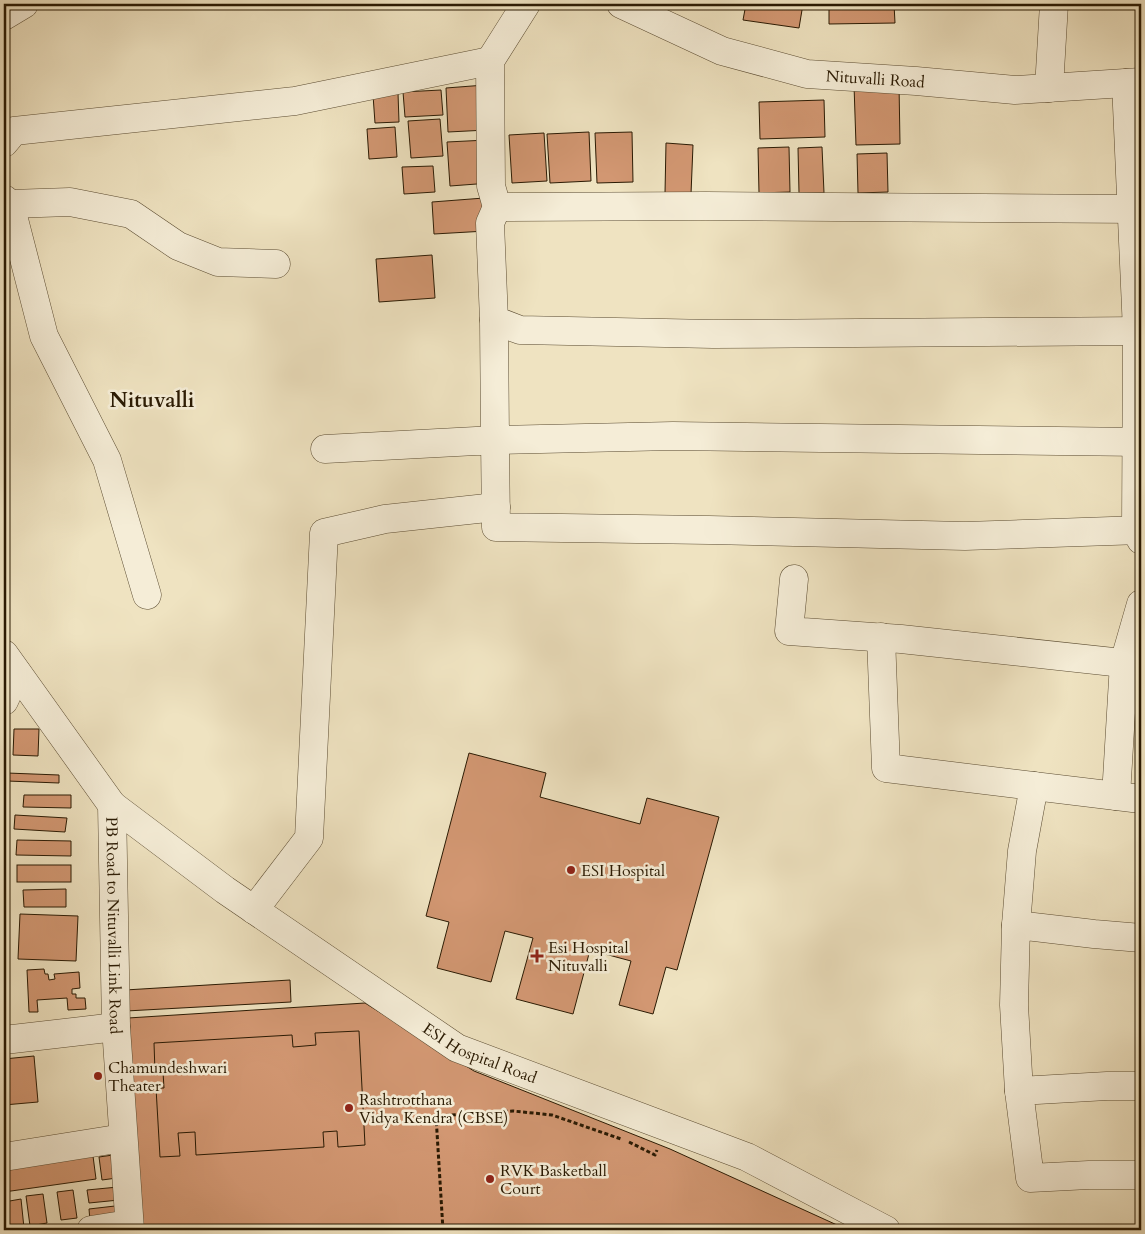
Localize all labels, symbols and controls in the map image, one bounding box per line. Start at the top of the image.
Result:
street label: Nituvalli Road [825,65,926,94]
district label: Nituvalli [109,386,195,415]
street label: PB Road to Nituvalli Link Road [100,816,126,1035]
place label: ESI Hospital [581,860,665,882]
marker: ESI Hospital [565,864,577,876]
place label: Esi Hospital Nituvalli [548,937,628,977]
marker: Esi Hospital Nituvalli [530,949,544,963]
street label: ESI Hospital Road [418,1018,540,1089]
place label: Chamundeshwari Theater [108,1057,228,1097]
marker: Chamundeshwari Theater [92,1070,104,1082]
place label: Rashtrotthana Vidya Kendra (CBSE) [359,1089,508,1129]
marker: Rashtrotthana Vidya Kendra (CBSE) [343,1102,355,1114]
place label: RVK Basketball Court [500,1160,607,1200]
marker: RVK Basketball Court [484,1173,496,1185]

